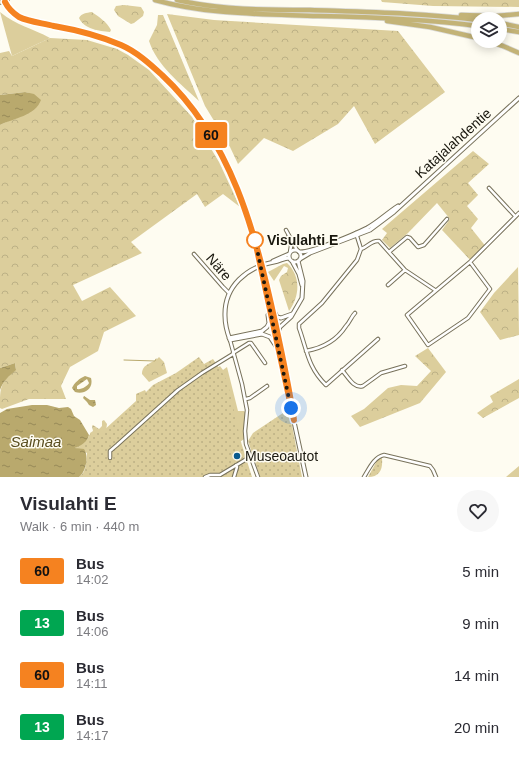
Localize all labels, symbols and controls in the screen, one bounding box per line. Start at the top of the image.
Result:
map controls [471,12,507,48]
button: layers [471,12,507,48]
street label: Katajalahdentie [412,105,494,181]
line badge: 60 [193,122,229,148]
text: 60 [203,127,219,143]
marker: Visulahti E [246,231,264,249]
place label: Visulahti E [267,232,338,248]
street label: Näre [203,250,235,284]
your location [281,398,301,418]
water label: Saimaa [11,433,61,450]
place label: Museoautot [245,448,318,464]
marker: Museoautot [232,451,242,461]
button: heart [457,490,499,532]
text: Visulahti E [20,493,117,514]
text: Walk · 6 min · 440 m [20,519,139,534]
text: Bus [76,555,104,572]
text: 60 [34,563,50,579]
text: 5 min [462,563,499,580]
text: 14:02 [76,572,109,587]
text: Bus [76,607,104,624]
text: 13 [34,615,50,631]
text: 9 min [462,615,499,632]
text: 14:06 [76,624,109,639]
text: Bus [76,659,104,676]
text: 60 [34,667,50,683]
text: 14 min [454,667,499,684]
text: 14:11 [76,676,108,691]
text: Bus [76,711,104,728]
text: 13 [34,719,50,735]
text: 20 min [454,719,499,736]
text: 14:17 [76,728,109,743]

